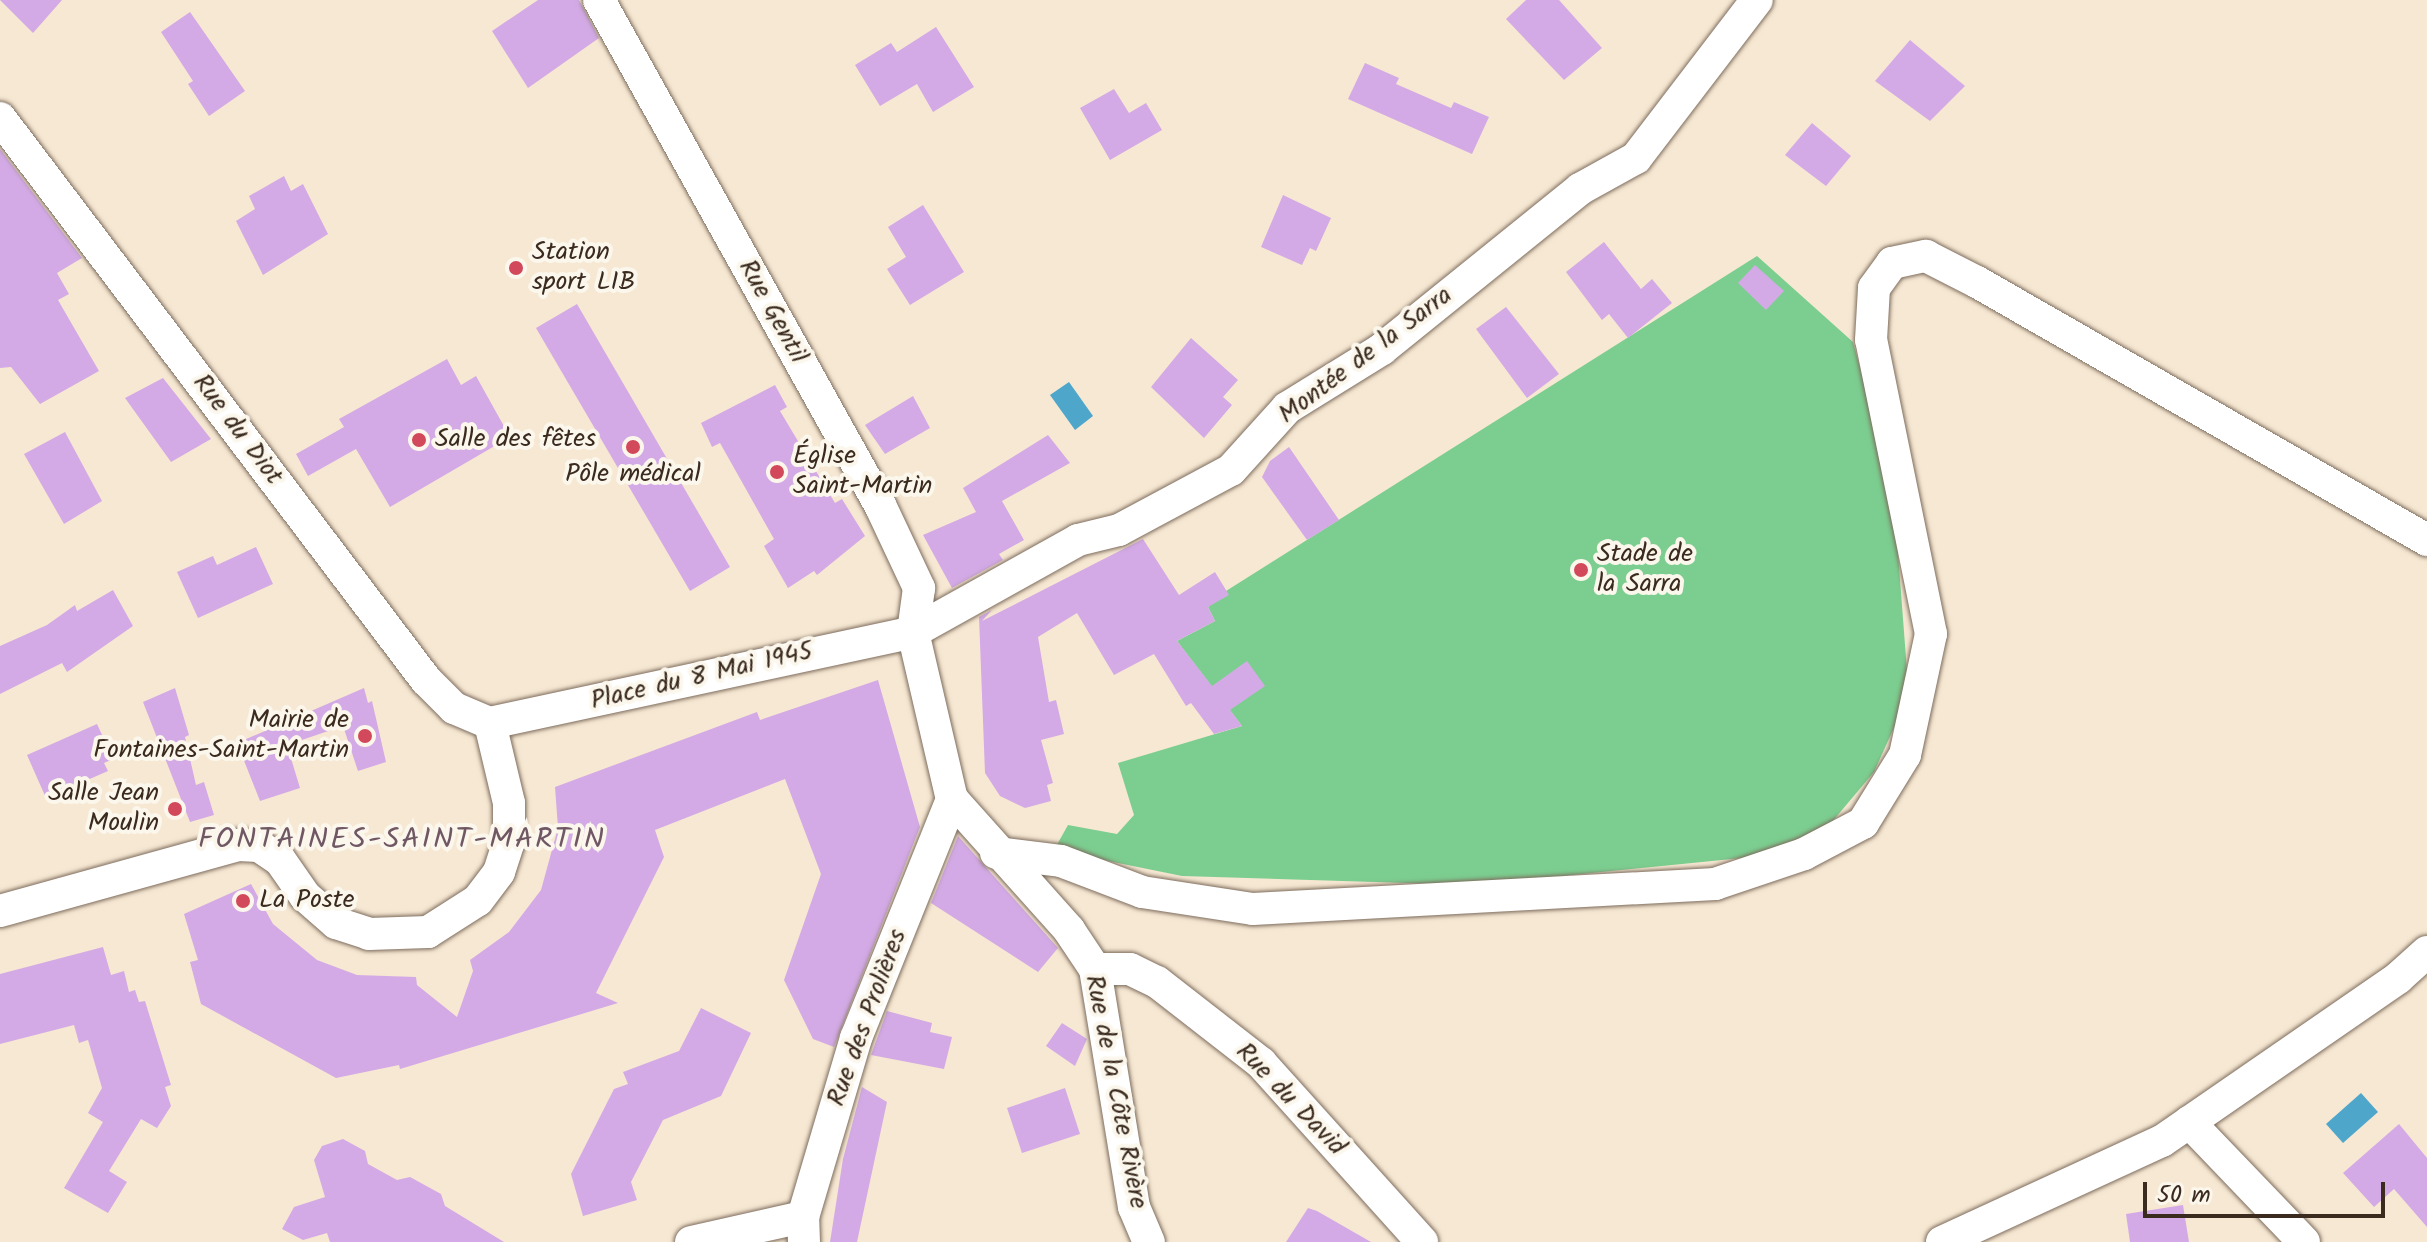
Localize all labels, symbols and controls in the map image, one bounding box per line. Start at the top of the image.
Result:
place label: Station sport LIB [532,237,635,298]
street label: Rue Gentil [731,255,813,369]
marker: Station sport LIB [507,259,525,277]
street label: Montée de la Sarra [1273,281,1459,431]
street label: Rue du Diot [185,368,289,492]
place label: Salle des fêtes [435,424,596,456]
marker: Salle des fêtes [410,431,428,449]
marker: Pôle médical [624,438,642,456]
place label: Église Saint-Martin [793,441,932,502]
place label: Pôle médical [565,459,701,491]
marker: Église Saint-Martin [768,463,786,481]
place label: Stade de la Sarra [1597,539,1693,600]
marker: Stade de la Sarra [1572,561,1590,579]
street label: Place du 8 Mai 1945 [588,636,816,718]
place label: Mairie de Fontaines-Saint-Martin [93,705,349,766]
marker: Mairie de Fontaines-Saint-Martin [356,727,374,745]
place label: Salle Jean Moulin [48,778,159,840]
marker: Salle Jean Moulin [166,800,184,818]
district label: FONTAINES-SAINT-MARTIN [198,822,606,858]
place label: La Poste [259,885,355,917]
marker: La Poste [234,892,252,910]
street label: Rue des Prolières [822,925,914,1111]
street label: Rue de la Côte Rivère [1077,972,1153,1212]
street label: Rue du David [1228,1037,1352,1163]
scale bar [2147,1166,2389,1216]
text: 50 m [2157,1176,2211,1215]

